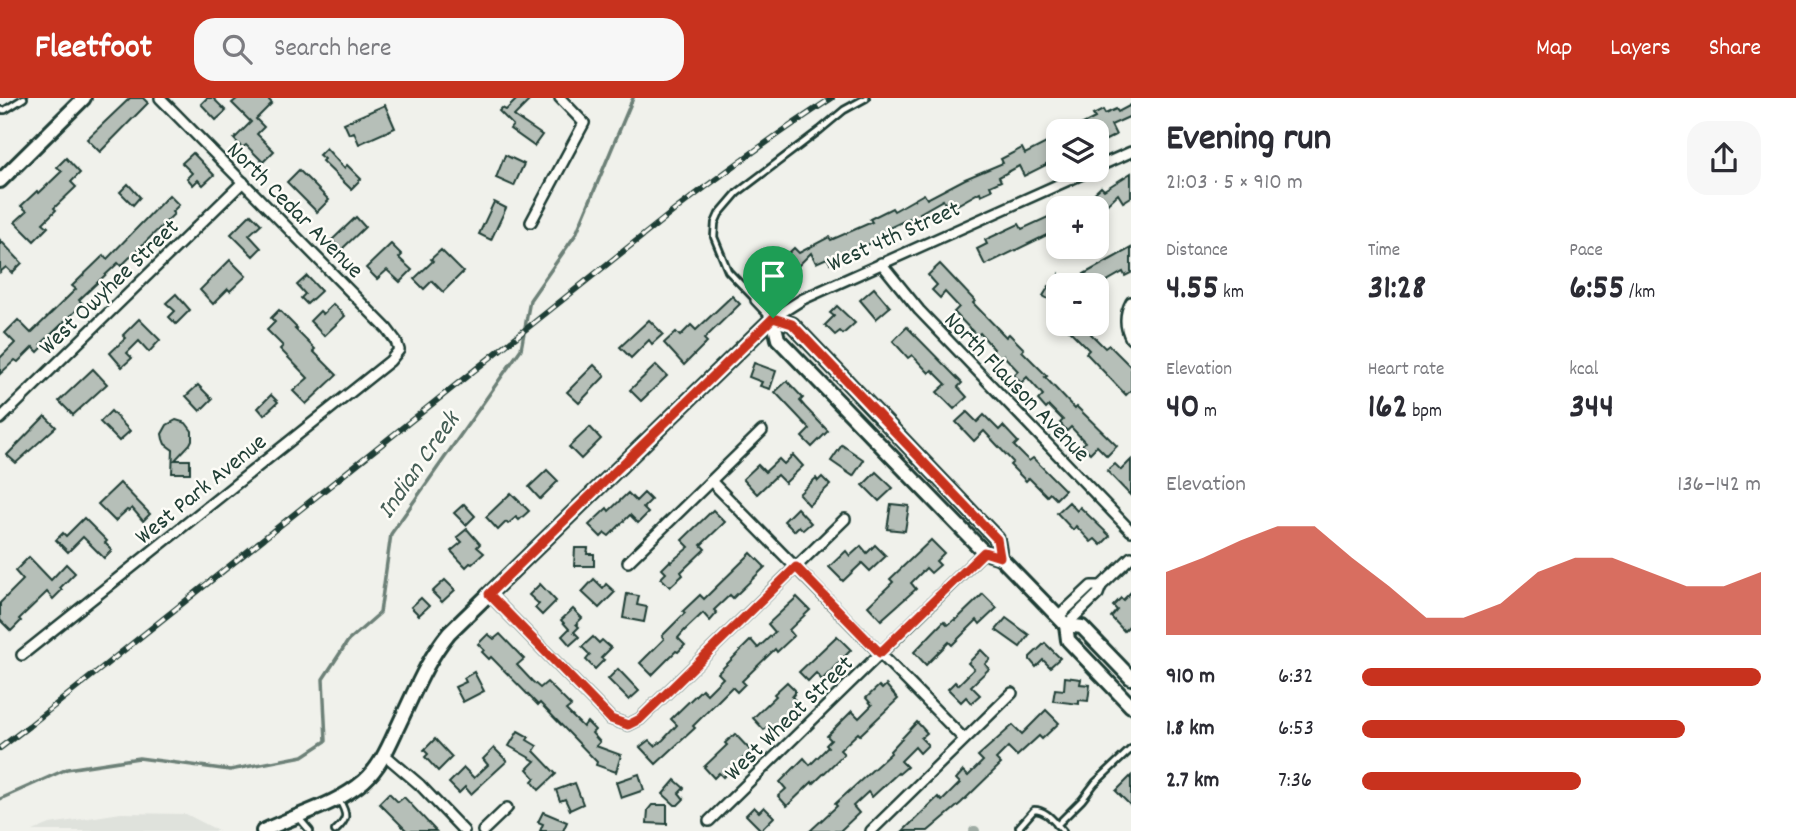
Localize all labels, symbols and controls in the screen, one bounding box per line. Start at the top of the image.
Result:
search box [194,18,684,81]
text: Fleetfoot [35,26,152,73]
icon: search [218,30,256,68]
text: Search here [274,31,391,68]
text: Map [1536,32,1572,66]
text: Layers [1610,32,1671,66]
text: Share [1709,32,1761,66]
text: Evening run [1166,113,1331,168]
map controls [1046,119,1109,336]
button: layers [1046,119,1109,182]
button: share [1687,121,1761,195]
street label: North Cedar Avenue [218,135,370,287]
text: 21:03 · 5 × 910 m [1166,167,1303,200]
street label: West 4th Street [822,193,966,282]
button: + [1046,196,1109,259]
street label: West Owyhee Street [32,212,188,364]
text: Distance [1166,238,1228,265]
text: Time [1368,238,1400,265]
text: Pace [1569,238,1603,265]
pin [743,246,803,318]
icon: arrive [754,257,792,295]
text: 4.55 [1166,265,1219,315]
text: 31:28 [1368,265,1426,315]
text: 6:55 [1569,265,1625,315]
button: − [1046,273,1109,336]
text: km [1219,280,1244,307]
text: /km [1625,280,1655,307]
street label: North Flauson Avenue [935,305,1097,471]
text: Elevation [1166,357,1232,384]
text: Heart rate [1368,357,1444,384]
text: kcal [1569,357,1598,384]
text: 40 [1166,384,1200,434]
text: 162 [1368,384,1408,434]
text: 344 [1569,384,1614,434]
text: m [1200,399,1217,426]
text: bpm [1408,399,1442,426]
water label: Indian Creek [369,403,472,527]
street label: West Park Avenue [129,427,275,554]
text: Elevation [1166,469,1246,502]
text: 136–142 m [1677,469,1761,502]
street label: West Wheat Street [718,648,862,790]
text: 910 m [1166,661,1215,694]
text: 6:32 [1278,661,1313,694]
text: 1.8 km [1166,713,1215,746]
text: 6:53 [1278,713,1314,746]
text: 2.7 km [1166,765,1219,798]
text: 7:36 [1278,765,1312,798]

